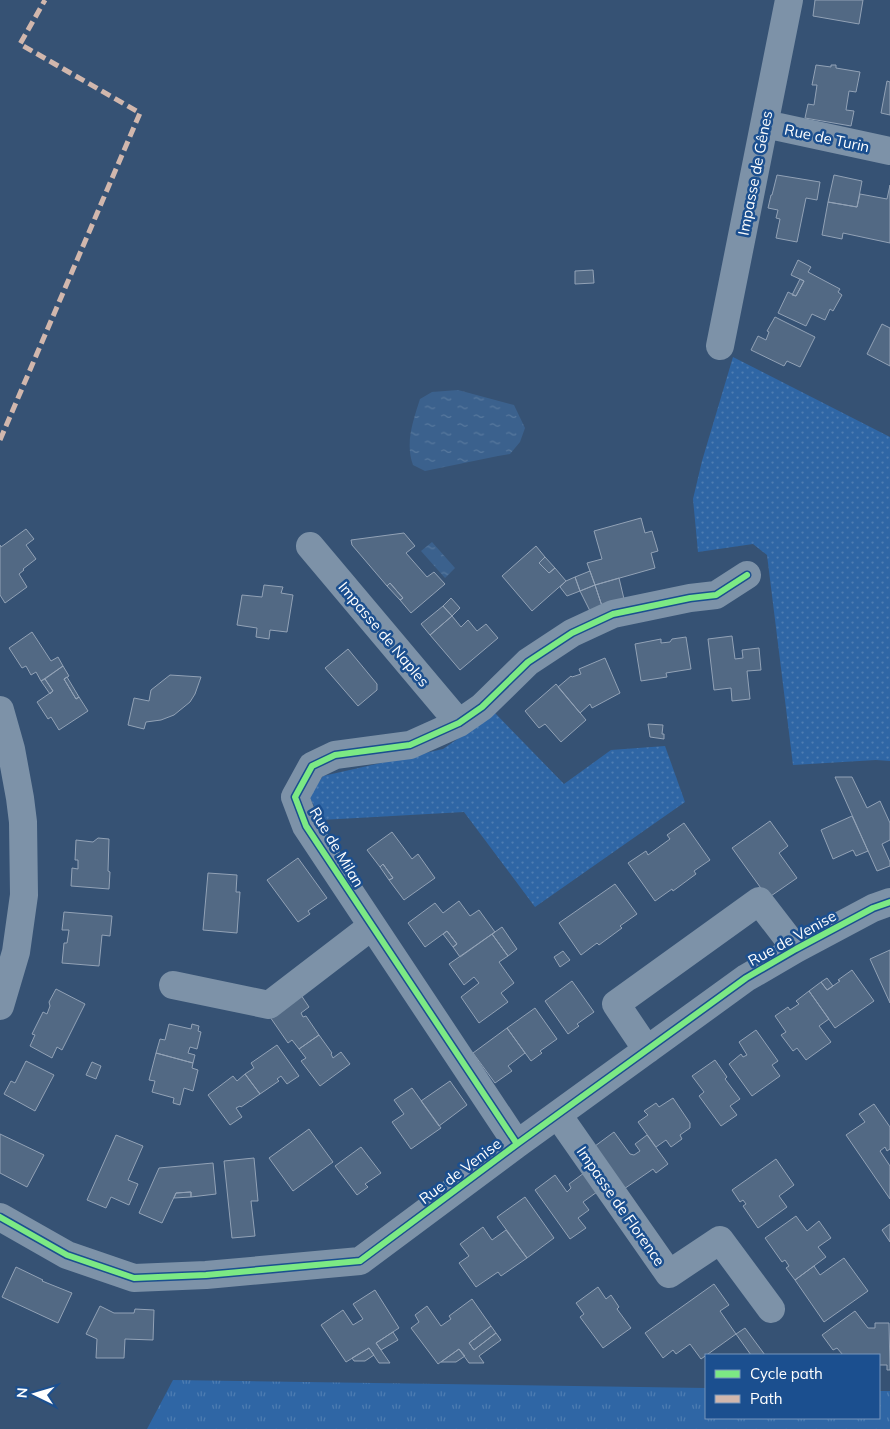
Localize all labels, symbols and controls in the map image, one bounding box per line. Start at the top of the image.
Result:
street label: Impasse de Gênes [734,109,776,237]
street label: Rue de Turin [783,120,871,156]
street label: Impasse de Naples [334,578,434,690]
street label: Rue de Milan [306,804,368,890]
street label: Rue de Venise [745,906,839,970]
street label: Rue de Venise [415,1134,505,1208]
street label: Impasse de Florence [573,1143,669,1269]
legend [705,1354,880,1419]
text: Cycle path [750,1364,823,1383]
north arrow [10,1369,60,1419]
text: N [13,1387,31,1399]
text: Path [750,1389,782,1408]

